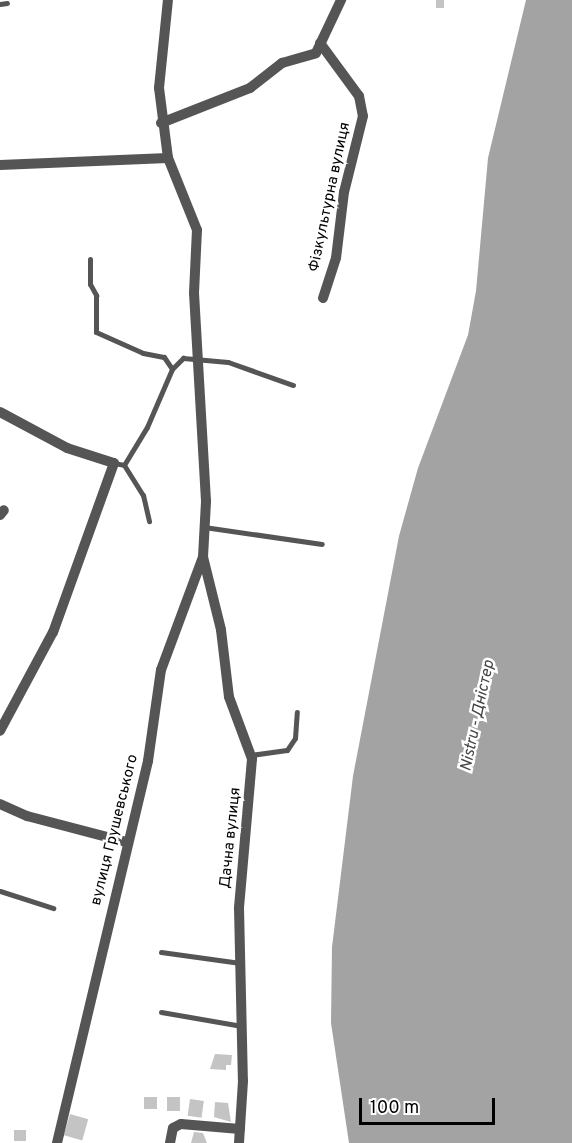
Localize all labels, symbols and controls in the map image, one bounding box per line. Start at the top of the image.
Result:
street label: Фізкультурна вулиця [305,121,355,273]
water label: Nistru - Дністер [457,659,499,773]
street label: вулиця Грушевського [88,753,142,907]
street label: Дачна вулиця [217,787,245,889]
scale bar [362,1086,498,1124]
text: 100 m [370,1097,419,1120]

